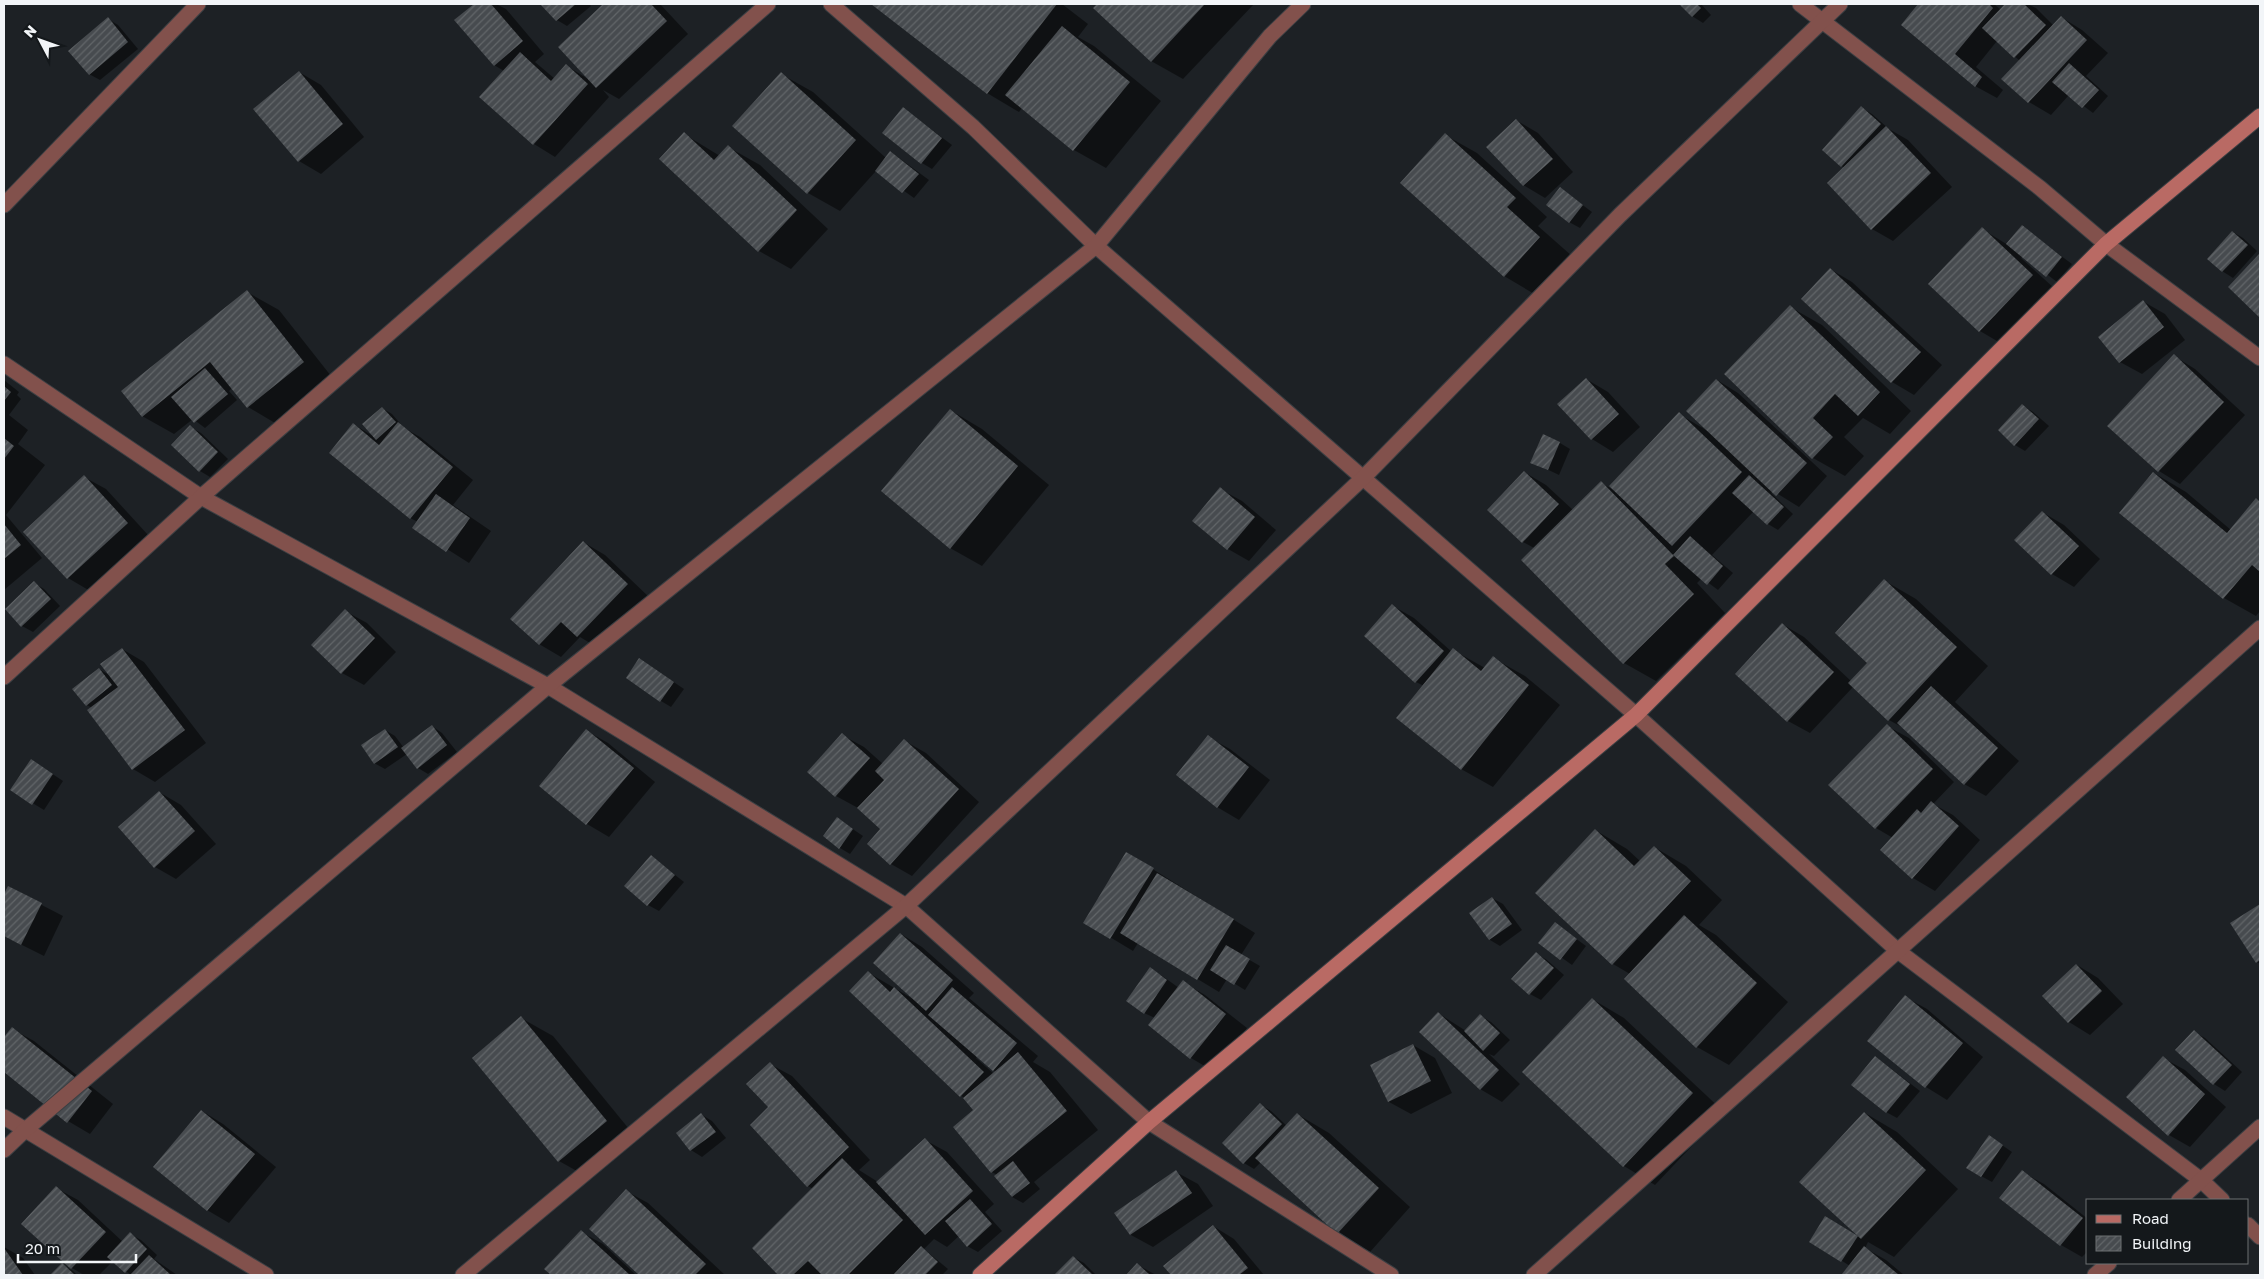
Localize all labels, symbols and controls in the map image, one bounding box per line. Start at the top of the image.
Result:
north arrow [15,15,65,65]
text: N [20,22,40,41]
legend [2086,1199,2249,1264]
text: Road [2132,1209,2169,1227]
scale bar [18,1232,135,1264]
text: Building [2132,1234,2192,1252]
text: 20 m [25,1239,60,1257]

